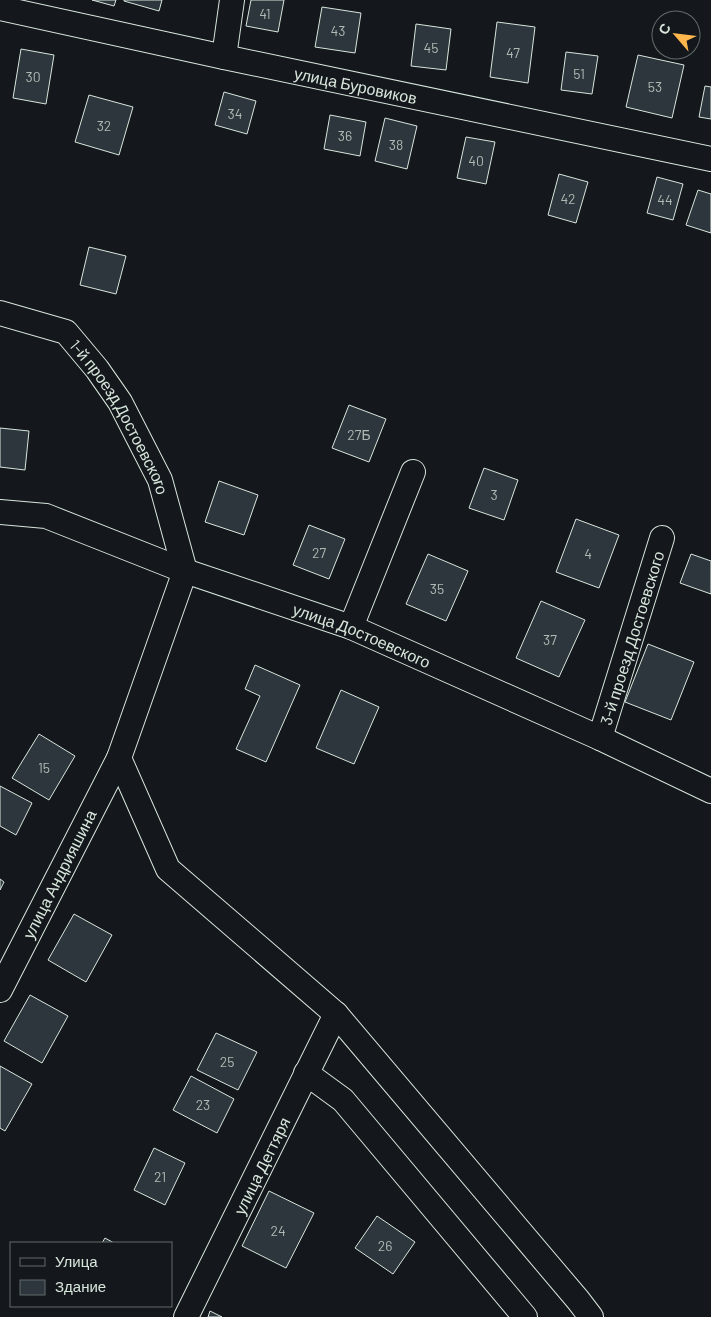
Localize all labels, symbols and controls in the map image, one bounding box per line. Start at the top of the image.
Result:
house number: 41 [259,5,271,22]
north arrow [651,10,701,60]
text: С [654,20,674,37]
house number: 43 [331,22,345,39]
house number: 45 [424,39,438,56]
house number: 47 [506,44,520,61]
street label: улица Буровиков [293,62,419,107]
house number: 51 [573,65,585,82]
house number: 30 [25,68,41,85]
house number: 53 [648,78,662,95]
house number: 34 [228,105,242,122]
house number: 32 [97,117,111,134]
house number: 36 [338,127,352,144]
house number: 38 [389,136,403,153]
house number: 40 [468,152,484,169]
house number: 42 [560,190,576,207]
house number: 44 [657,191,673,208]
street label: 1-й проезд Достоевского [67,335,173,496]
house number: 27Б [347,426,371,443]
house number: 3 [490,486,498,503]
house number: 27 [312,544,326,561]
house number: 4 [584,545,592,562]
street label: 3-й проезд Достоевского [595,548,667,727]
house number: 35 [430,580,444,597]
street label: улица Достоевского [291,599,434,671]
house number: 37 [543,631,557,648]
house number: 15 [38,759,50,776]
street label: улица Андрияшина [18,806,100,942]
house number: 25 [220,1053,234,1070]
house number: 23 [196,1096,210,1113]
street label: улица Дегтяря [229,1114,293,1217]
house number: 21 [154,1168,166,1185]
house number: 24 [270,1222,286,1239]
house number: 26 [378,1237,392,1254]
legend [10,1242,172,1307]
text: Улица [55,1252,98,1270]
text: Здание [55,1277,106,1295]

